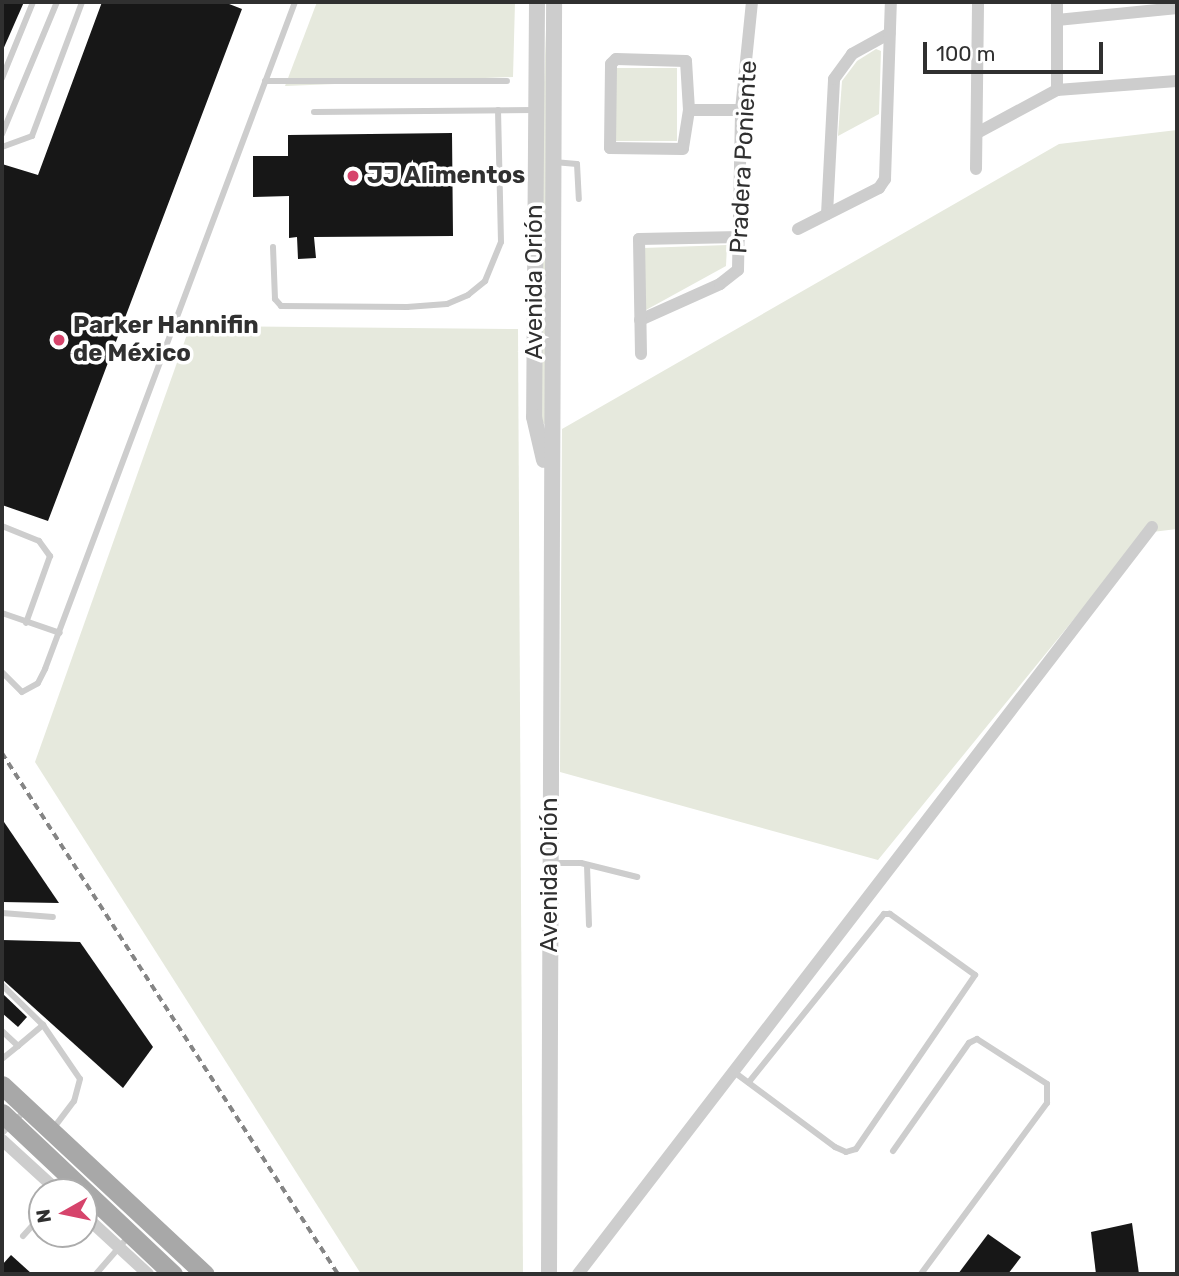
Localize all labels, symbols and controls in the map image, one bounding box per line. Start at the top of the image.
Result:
scale bar [927,28,1107,72]
text: 100 m [936,41,995,66]
street label: Pradera Poniente [725,60,763,254]
place label: JJ Alimentos [367,162,526,190]
marker: JJ Alimentos [345,168,361,184]
street label: Avenida Orión [521,205,549,359]
place label: Parker Hannifin de México [73,312,259,368]
marker: Parker Hannifin de México [51,332,67,348]
street label: Avenida Orión [536,798,564,952]
north arrow [28,1178,98,1248]
text: N [31,1208,56,1225]

